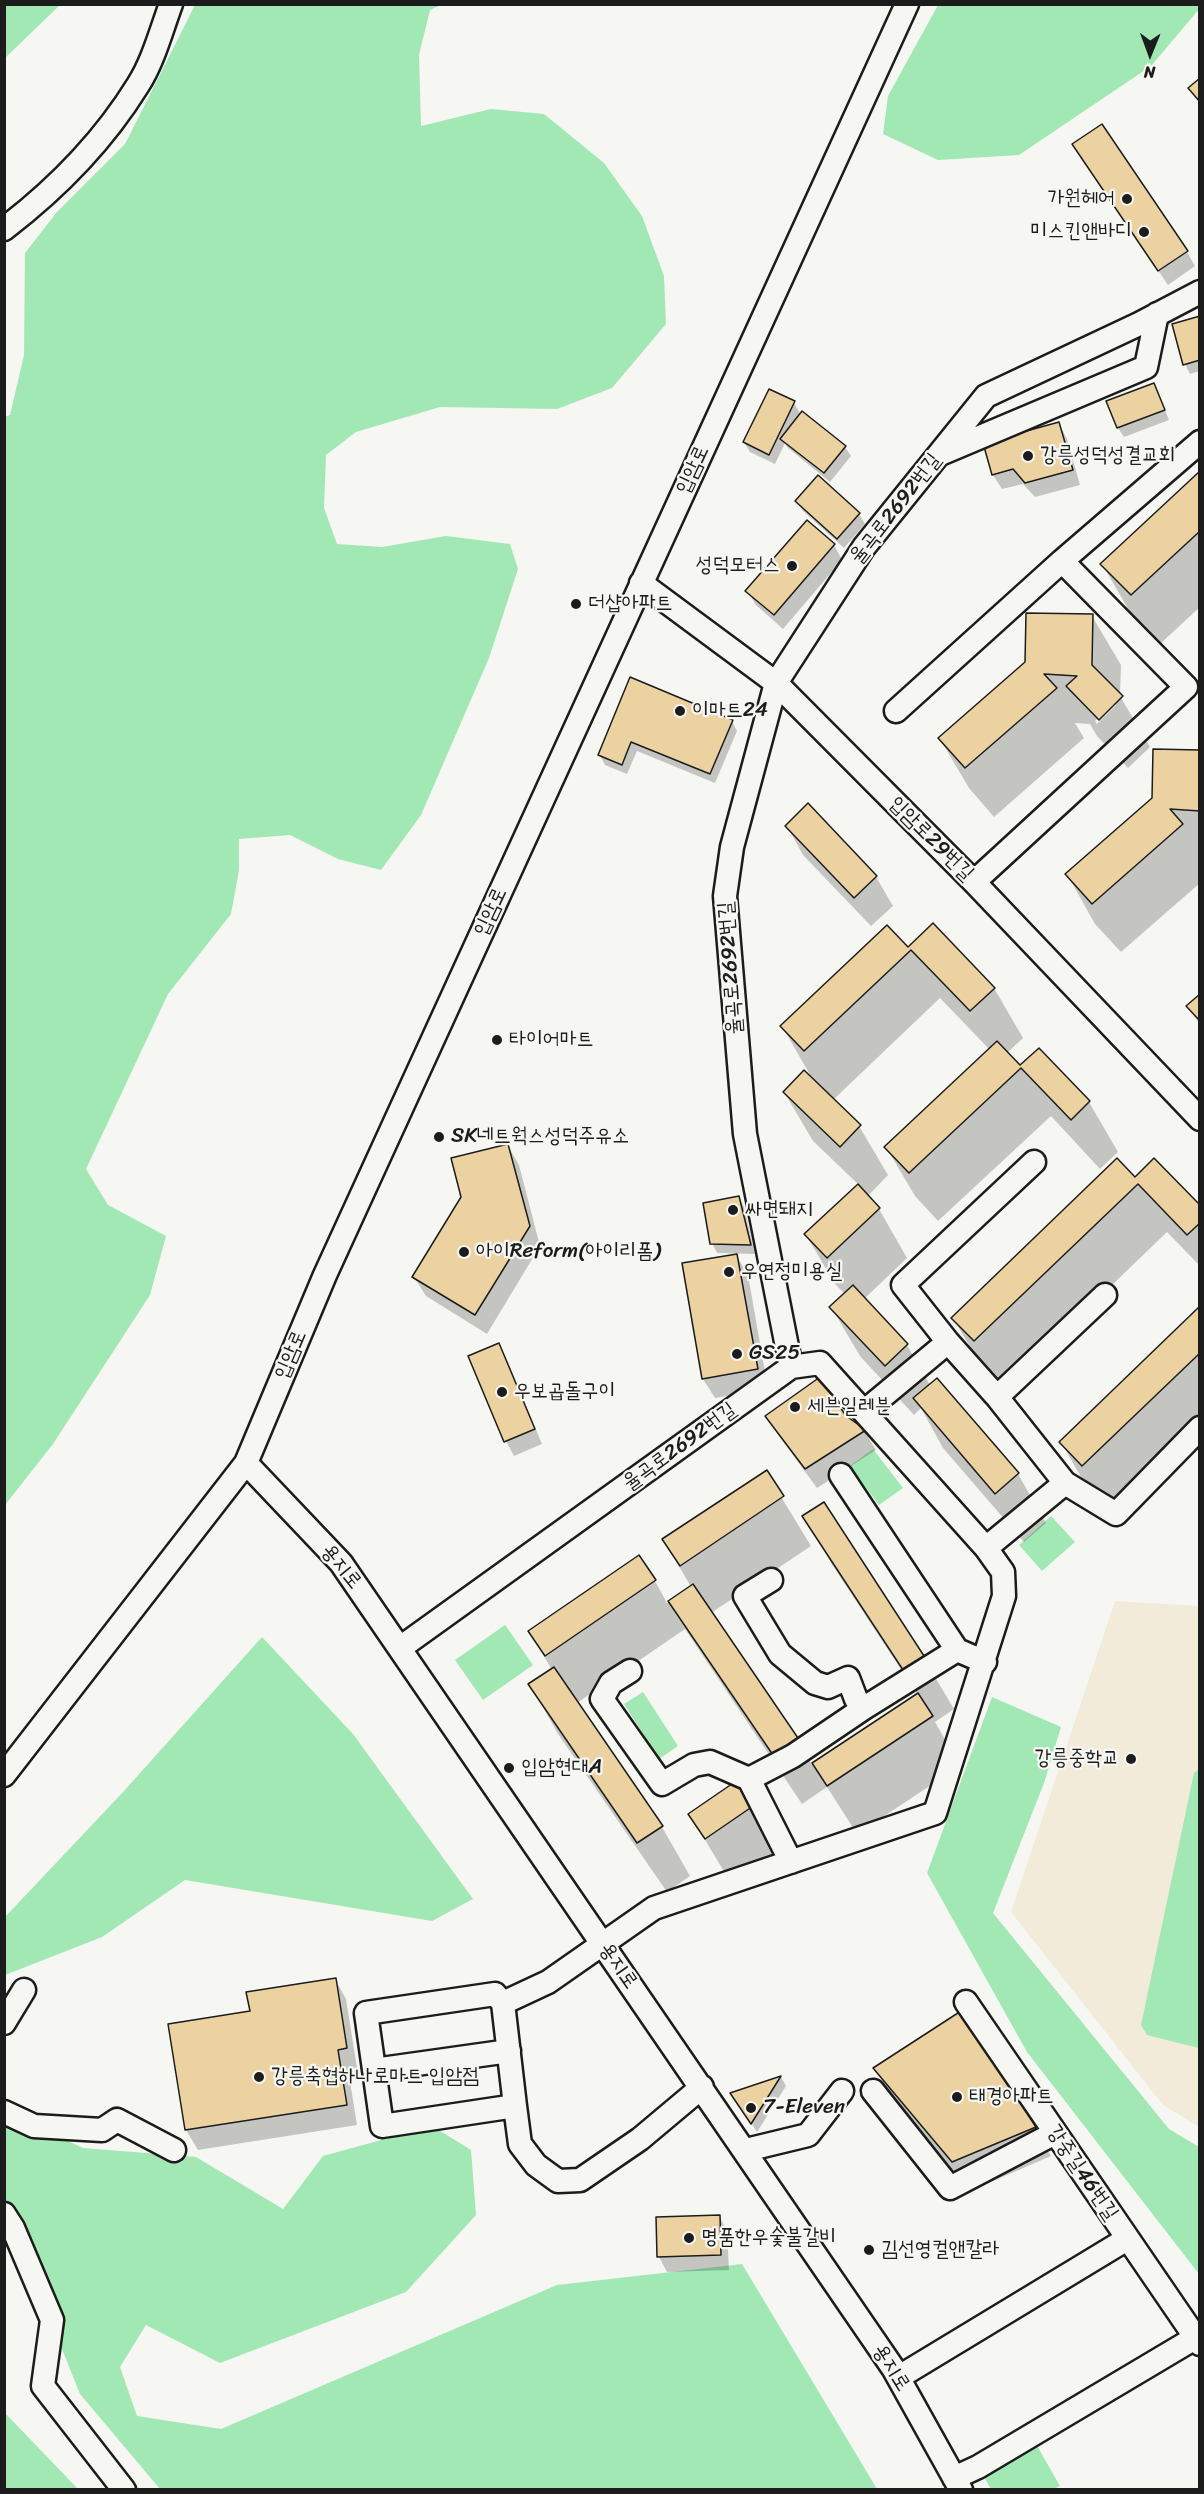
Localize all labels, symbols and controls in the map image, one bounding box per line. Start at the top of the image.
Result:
north arrow [1120,24,1180,84]
text: N [1144,58,1155,87]
place label: 가원헤어 [1047,186,1115,212]
marker: 가원헤어 [1120,192,1134,206]
place label: 미스킨앤바디 [1031,219,1132,245]
marker: 미스킨앤바디 [1137,225,1151,239]
street label: 입암로 [671,442,715,498]
place label: 강릉성덕성결교회 [1040,443,1175,469]
street label: 율곡로2692번길 [845,449,947,569]
marker: 강릉성덕성결교회 [1021,449,1035,463]
place label: 성덕모터스 [696,553,780,579]
marker: 성덕모터스 [785,559,799,573]
place label: 더샵아파트 [588,591,672,617]
marker: 더샵아파트 [569,597,583,611]
place label: 이마트24 [692,698,768,724]
marker: 이마트24 [673,704,687,718]
street label: 입암로29번길 [883,791,979,887]
street label: 입암로 [469,884,513,940]
street label: 율곡로2692번길 [714,901,748,1035]
place label: 타이어마트 [509,1027,593,1053]
marker: 타이어마트 [490,1033,504,1047]
place label: SK네트웍스성덕주유소 [451,1124,629,1150]
marker: SK네트웍스성덕주유소 [432,1130,446,1144]
place label: 싸면돼지 [745,1197,813,1223]
marker: 싸면돼지 [726,1203,740,1217]
place label: 아이Reform(아이리폼) [476,1239,661,1265]
marker: 아이Reform(아이리폼) [457,1245,471,1259]
place label: 우연정미용실 [741,1259,842,1285]
marker: 우연정미용실 [722,1265,736,1279]
street label: 입암로 [269,1327,313,1383]
place label: GS25 [749,1341,800,1367]
marker: GS25 [730,1347,744,1361]
place label: 우보곱돌구이 [514,1379,615,1405]
marker: 우보곱돌구이 [495,1385,509,1399]
place label: 세븐일레븐 [807,1394,891,1420]
street label: 율곡로2692번길 [619,1398,741,1496]
marker: 세븐일레븐 [788,1400,802,1414]
street label: 용지로 [315,1539,367,1595]
place label: 강릉중학교 [1035,1746,1119,1772]
marker: 강릉중학교 [1124,1752,1138,1766]
place label: 입암현대A [521,1755,602,1781]
marker: 입암현대A [502,1761,516,1775]
street label: 용지로 [593,1938,643,1994]
place label: 강릉축협하나로마트 입암점 [271,2064,479,2090]
marker: 강릉축협하나로마트 입암점 [252,2070,266,2084]
place label: 태경아파트 [969,2084,1053,2110]
marker: 태경아파트 [950,2090,964,2104]
place label: 7-Eleven [763,2095,845,2121]
marker: 7-Eleven [744,2101,758,2115]
street label: 강중길46번길 [1041,2121,1123,2225]
place label: 명품한우숯불갈비 [701,2225,836,2251]
marker: 명품한우숯불갈비 [682,2231,696,2245]
place label: 김선영컬앤칼라 [881,2237,999,2263]
marker: 김선영컬앤칼라 [862,2243,876,2257]
street label: 용지로 [867,2340,915,2396]

